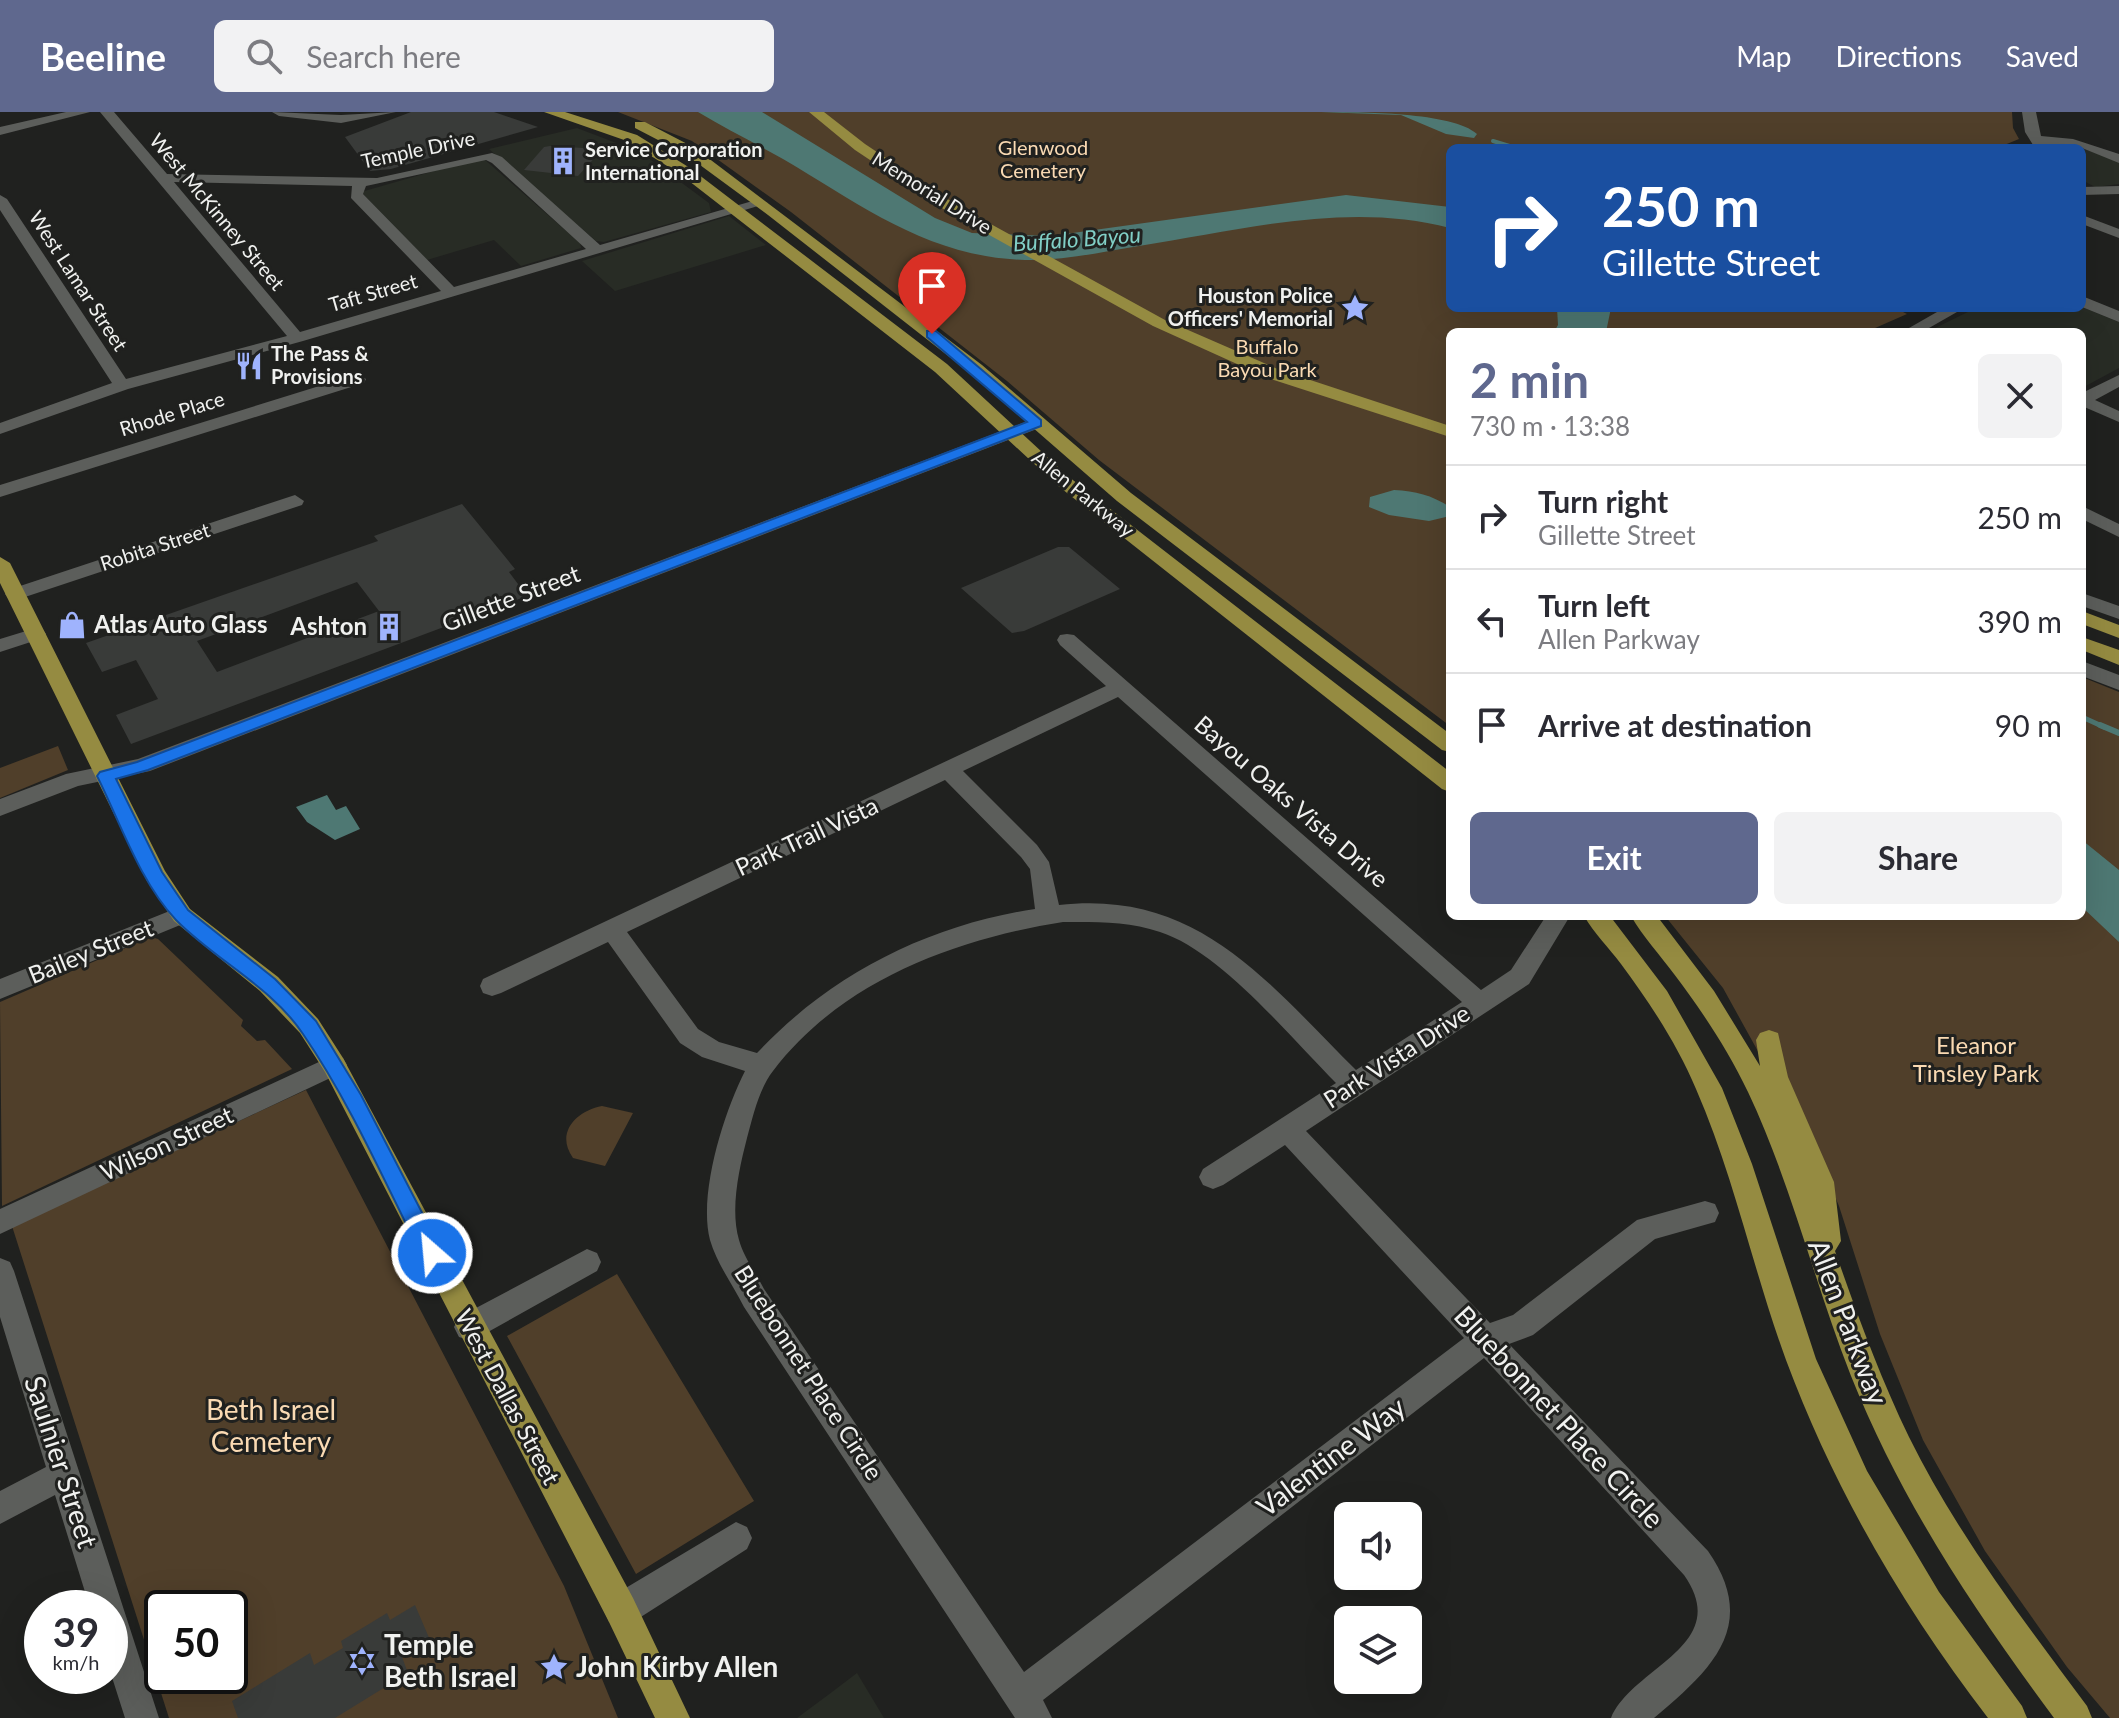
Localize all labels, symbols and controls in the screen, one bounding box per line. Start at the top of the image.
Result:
search box [214,20,774,92]
text: Beeline [40,33,166,79]
icon: search [242,34,286,78]
text: Search here [306,38,461,74]
text: Map [1736,39,1791,73]
text: Directions [1835,39,1962,73]
text: Saved [2006,39,2079,73]
street label: Temple Drive [359,125,477,173]
street label: West McKinney Street [145,128,290,295]
park label: Glenwood Cemetery [998,135,1088,182]
place label: Service Corporation International [585,137,763,184]
building icon: Service Corporation International [548,146,578,176]
street label: Memorial Drive [868,146,997,238]
text: 250 m [1602,172,1760,239]
icon: right [1470,176,1574,280]
street label: West Lamar Street [25,206,133,355]
water label: Buffalo Bayou [1012,221,1142,256]
text: Gillette Street [1602,240,1820,284]
pin [898,252,966,334]
icon: arrive [910,264,954,308]
street label: Taft Street [326,268,420,316]
place label: Houston Police Officers' Memorial [1168,283,1333,330]
place icon: Houston Police Officers' Memorial [1340,293,1370,323]
park label: Buffalo Bayou Park [1217,334,1317,381]
place label: The Pass & Provisions [271,341,369,388]
restaurant icon: The Pass & Provisions [234,351,264,381]
text: 2 min [1470,351,1589,408]
button: close [1978,354,2062,438]
street label: Rhode Place [116,386,227,440]
text: 730 m · 13:38 [1470,410,1630,442]
street label: Allen Parkway [1028,445,1140,542]
text: Turn right [1538,483,1668,519]
icon: right [1470,495,1514,539]
text: 250 m [1977,499,2062,535]
street label: Robita Street [97,517,213,575]
text: Gillette Street [1538,519,1696,551]
street label: Gillette Street [437,558,584,637]
text: Turn left [1538,587,1650,623]
icon: left [1470,599,1514,643]
text: 390 m [1977,603,2062,639]
place label: Atlas Auto Glass [93,609,268,638]
shop icon: Atlas Auto Glass [57,610,87,640]
place label: Ashton [289,611,367,640]
building icon: Ashton [374,612,404,642]
text: Allen Parkway [1538,623,1700,655]
icon: arrive [1470,703,1514,747]
text: Arrive at destination [1538,707,1812,743]
text: 90 m [1995,707,2062,743]
street label: Bayou Oaks Vista Drive [1189,709,1395,893]
street label: Park Trail Vista [730,790,882,881]
button: Exit [1470,812,1758,904]
button: Share [1774,812,2062,904]
street label: Bailey Street [24,912,157,989]
street label: Park Vista Drive [1318,998,1475,1114]
park label: Eleanor Tinsley Park [1913,1030,2040,1087]
street label: Wilson Street [95,1099,238,1186]
position arrow [390,1211,474,1295]
street label: Allen Parkway [1802,1234,1896,1410]
street label: Bluebonnet Place Circle [729,1259,889,1485]
street label: Bluebonnet Place Circle [1448,1298,1672,1535]
street label: West Dallas Street [450,1304,567,1489]
street label: Saulnier Street [18,1371,106,1552]
street label: Valentine Way [1249,1389,1412,1523]
park label: Beth Israel Cemetery [206,1392,336,1458]
map controls [1334,1502,1422,1694]
button: sound [1334,1502,1422,1590]
speed limit sign: 50 [144,1590,248,1694]
button: layers [1334,1606,1422,1694]
text: 39 [53,1608,99,1656]
place label: Temple Beth Israel [384,1627,517,1693]
synagogue icon: Temple Beth Israel [347,1646,377,1676]
place label: John Kirby Allen [576,1649,778,1683]
text: km/h [53,1650,99,1674]
place icon: John Kirby Allen [539,1652,569,1682]

